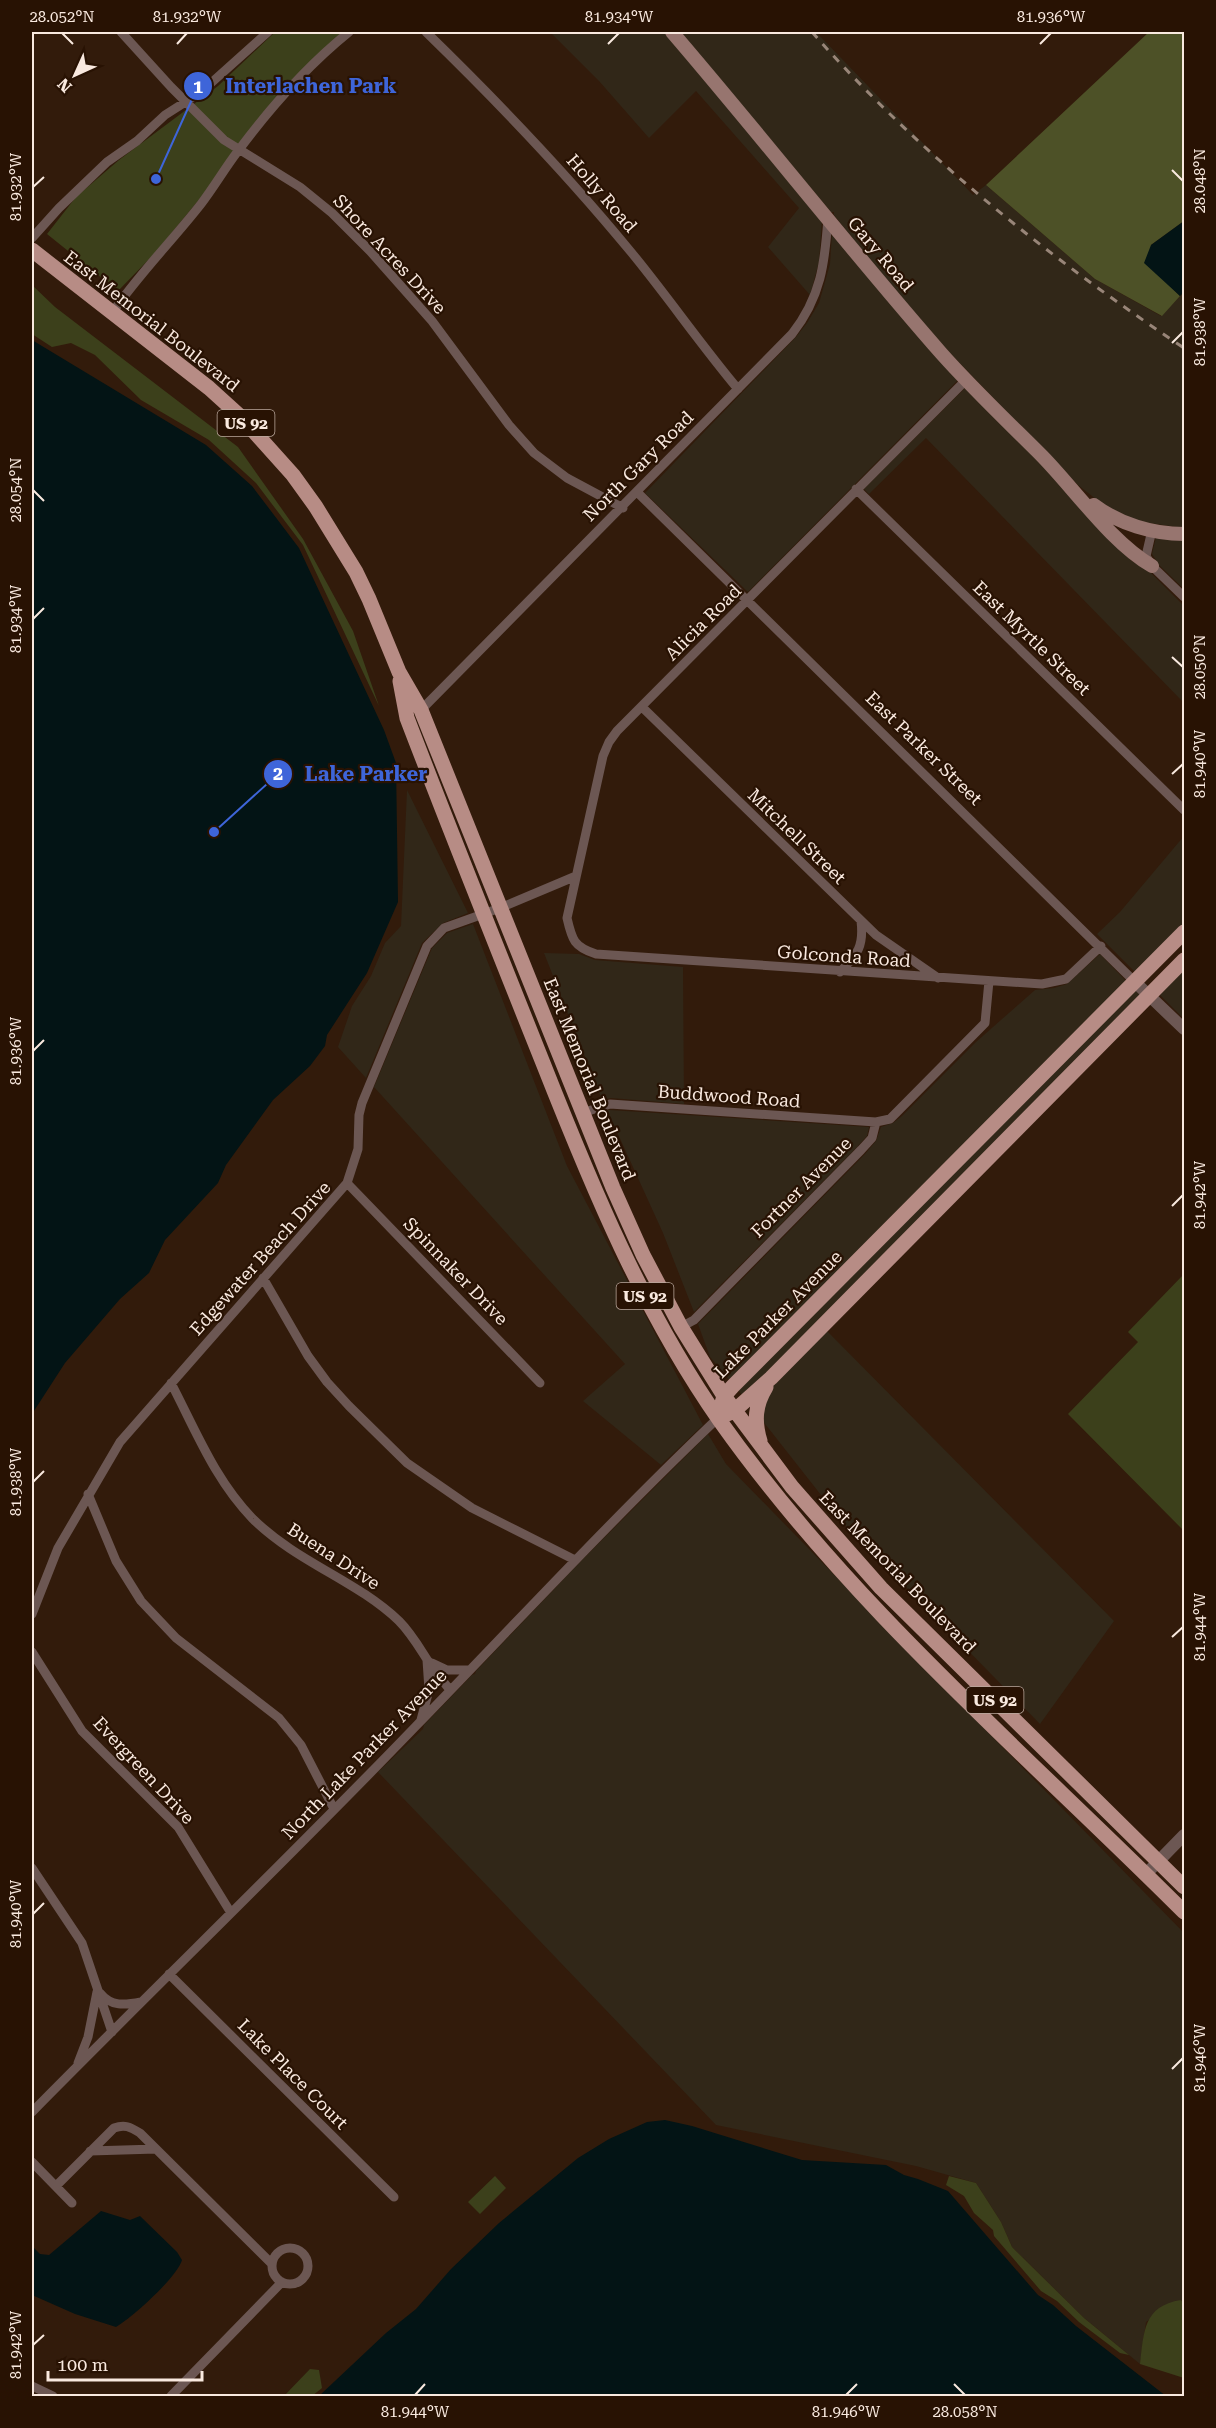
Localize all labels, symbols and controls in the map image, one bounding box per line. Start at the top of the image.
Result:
text: 28.052°N [29,8,95,26]
text: 81.932°W [153,8,222,26]
text: 81.934°W [585,8,654,26]
text: 81.936°W [1017,8,1086,26]
north arrow [45,45,105,105]
callout: Interlachen Park [183,67,409,105]
text: N [54,74,76,96]
text: Interlachen Park [225,74,397,98]
text: 1 [193,76,203,97]
text: 28.048°N [1191,148,1209,214]
street label: Holly Road [562,150,642,237]
text: 81.932°W [7,152,25,221]
street label: Shore Acres Drive [329,190,451,318]
street label: Gary Road [844,212,919,296]
street label: East Memorial Boulevard [60,246,244,396]
text: 81.938°W [1191,297,1209,366]
street label: North Gary Road [579,406,698,525]
road number: US 92 [218,410,274,436]
text: 28.054°N [7,457,25,523]
street label: East Myrtle Street [969,577,1095,700]
street label: Alicia Road [661,579,746,664]
text: 81.934°W [7,584,25,653]
text: 28.050°N [1191,634,1209,700]
street label: East Parker Street [861,687,987,809]
text: 81.940°W [1191,729,1209,798]
callout: Lake Parker [263,755,440,793]
text: Lake Parker [305,762,427,786]
text: 2 [273,763,283,784]
street label: Mitchell Street [744,784,851,888]
street label: Golconda Road [777,941,912,971]
street label: East Memorial Boulevard [540,975,641,1184]
text: 81.936°W [7,1016,25,1085]
street label: Buddwood Road [657,1081,802,1111]
street label: Fortner Avenue [746,1132,856,1242]
text: 81.942°W [1191,1160,1209,1229]
street label: Edgewater Beach Drive [185,1177,335,1339]
street label: Spinnaker Drive [399,1213,513,1329]
street label: Lake Parker Avenue [710,1246,846,1382]
road number: US 92 [616,1283,674,1309]
text: 81.938°W [7,1447,25,1516]
street label: East Memorial Boulevard [815,1487,981,1658]
street label: Buena Drive [284,1518,384,1594]
text: 81.944°W [1191,1592,1209,1661]
street label: North Lake Parker Avenue [277,1665,451,1843]
road number: US 92 [966,1687,1024,1713]
street label: Evergreen Drive [89,1712,199,1828]
text: 81.940°W [7,1879,25,1948]
street label: Lake Place Court [234,2015,353,2134]
text: 81.946°W [1191,2023,1209,2092]
text: 81.942°W [7,2310,25,2379]
scale bar [48,2344,202,2382]
text: 100 m [57,2354,108,2375]
text: 81.944°W [381,2403,450,2421]
text: 81.946°W [812,2403,881,2421]
text: 28.058°N [932,2403,998,2421]

